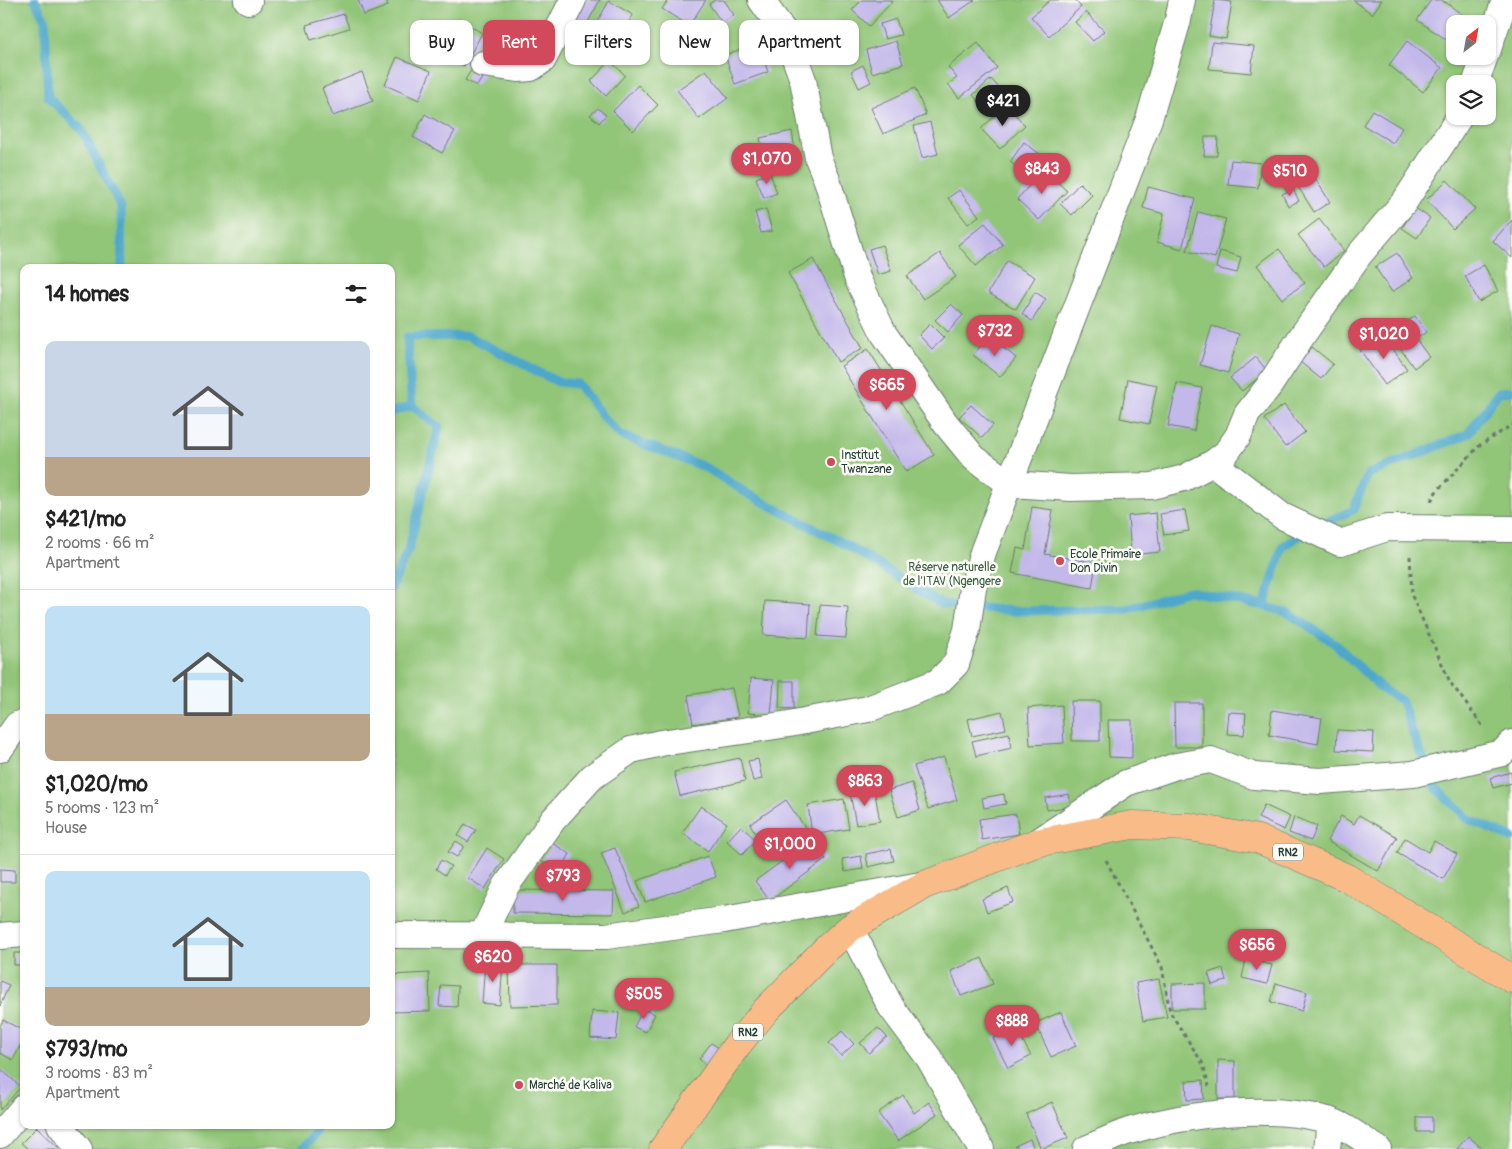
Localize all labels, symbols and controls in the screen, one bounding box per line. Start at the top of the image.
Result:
north arrow [1446,15,1496,65]
map controls [1446,15,1496,125]
chip: Buy [410,20,473,65]
chip: Rent [483,20,555,65]
chip: Filters [565,20,650,65]
chip: New [660,20,729,65]
chip: Apartment [739,20,859,65]
button: layers [1446,75,1496,125]
pin: $421 [973,84,1033,127]
text: $421 [986,91,1020,111]
pin: $1,070 [726,142,808,185]
text: $1,070 [742,149,792,169]
pin: $843 [1012,152,1072,195]
pin: $510 [1260,154,1320,197]
text: $843 [1025,159,1059,179]
text: $510 [1273,161,1307,181]
icon: filters [342,280,370,308]
text: 14 homes [45,281,129,308]
pin: $732 [965,314,1025,357]
pin: $1,020 [1343,318,1425,360]
text: $732 [977,321,1013,341]
text: $1,020 [1359,324,1409,344]
pin: $665 [857,368,917,411]
icon: home [163,373,253,463]
text: $665 [869,375,905,395]
place label: Institut Twanzane [841,448,892,477]
marker: Institut Twanzane [825,456,837,468]
text: $421/mo [45,506,126,533]
text: 2 rooms · 66 m² [45,533,155,553]
place label: Ecole Primaire Don Divin [1070,547,1141,576]
text: Apartment [45,553,120,573]
marker: Ecole Primaire Don Divin [1054,555,1066,567]
park label: Réserve naturelle de l'ITAV (Ngengere [903,560,1001,589]
icon: home [163,639,253,729]
pin: $863 [835,764,895,807]
text: $1,020/mo [45,771,148,798]
text: $863 [848,771,882,791]
text: 5 rooms · 123 m² [45,798,159,818]
text: House [45,818,87,838]
pin: $1,000 [749,828,831,870]
text: $1,000 [764,834,816,854]
road number: RN2 [1273,844,1303,860]
pin: $793 [533,860,593,902]
text: $793 [546,866,580,886]
icon: home [163,904,253,994]
pin: $656 [1227,928,1287,971]
text: $656 [1239,935,1275,955]
pin: $620 [463,940,523,983]
text: $620 [474,947,512,967]
pin: $505 [614,978,674,1020]
text: $505 [626,984,662,1004]
pin: $888 [982,1004,1042,1047]
text: $888 [996,1011,1028,1031]
road number: RN2 [733,1024,763,1040]
text: $793/mo [45,1036,128,1063]
text: 3 rooms · 83 m² [45,1063,153,1083]
place label: Marché de Kaliva [529,1078,612,1093]
marker: Marché de Kaliva [513,1079,525,1091]
text: Apartment [45,1083,120,1103]

